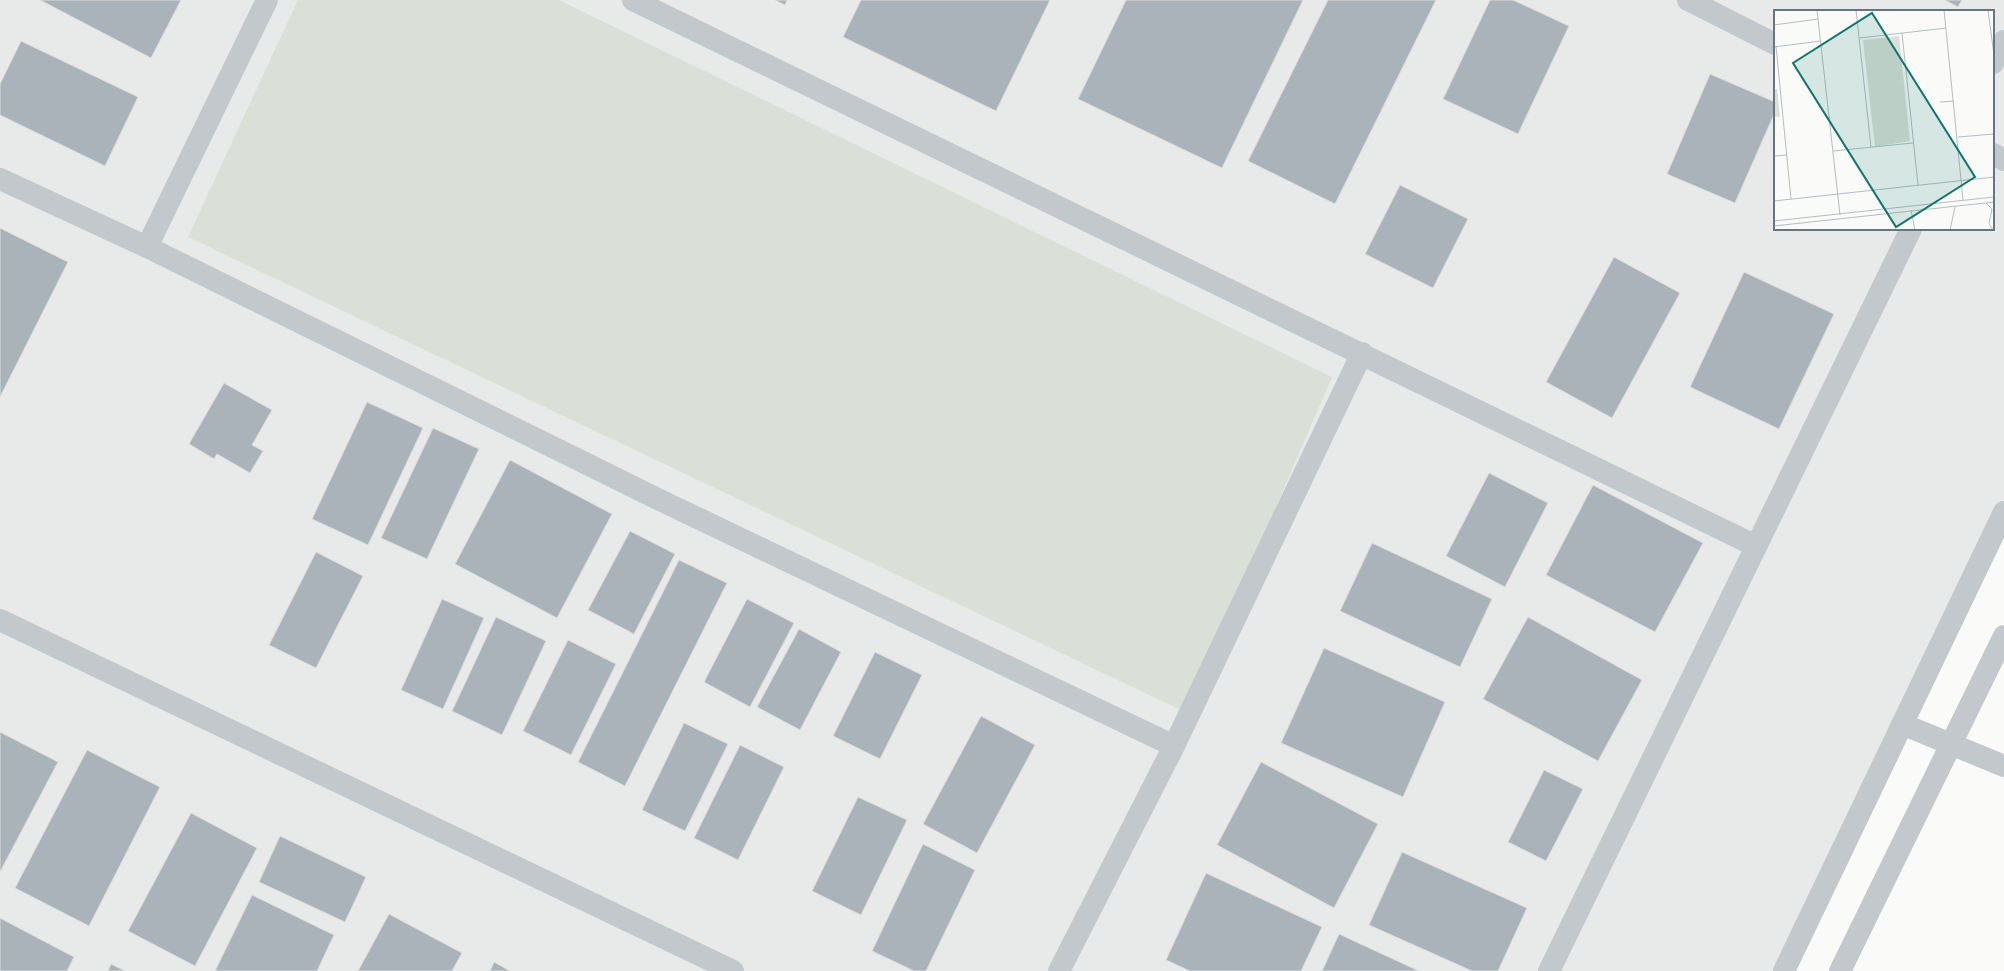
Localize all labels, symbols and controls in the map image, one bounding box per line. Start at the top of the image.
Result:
inset map [1774,10,1994,230]

